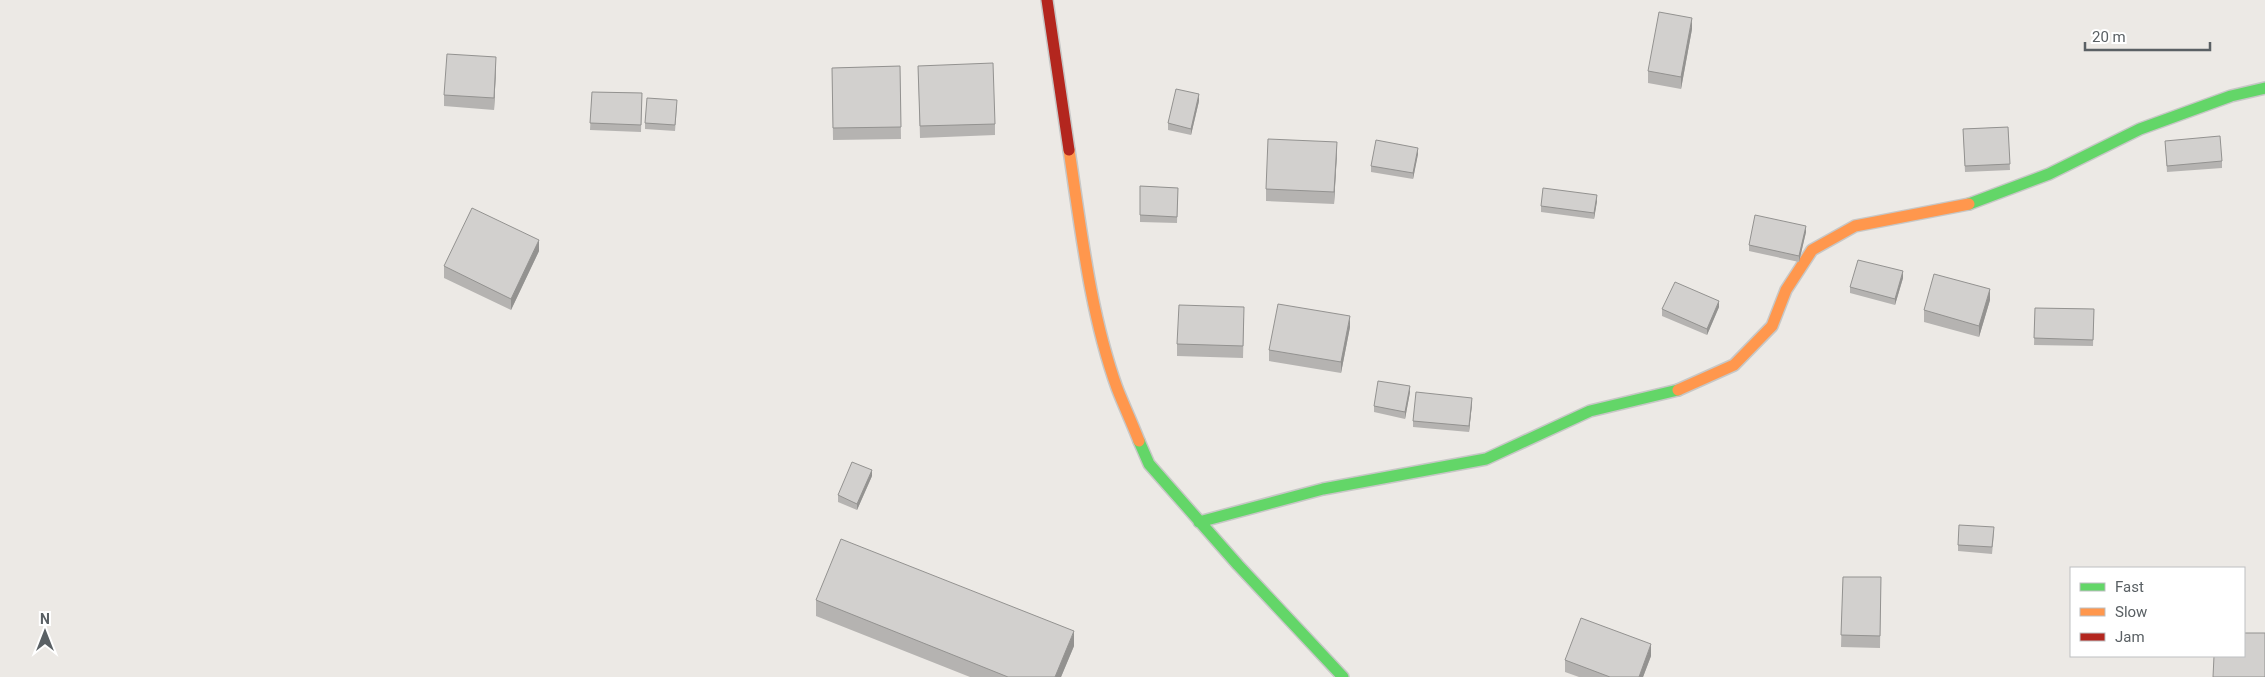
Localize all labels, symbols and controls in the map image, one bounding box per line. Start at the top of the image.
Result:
scale bar [2085,20,2210,52]
text: 20 m [2092,28,2126,46]
legend [2070,567,2245,657]
text: Fast [2115,578,2144,596]
text: Slow [2115,603,2147,621]
north arrow [20,607,70,657]
text: N [40,611,50,627]
text: Jam [2115,628,2145,646]

